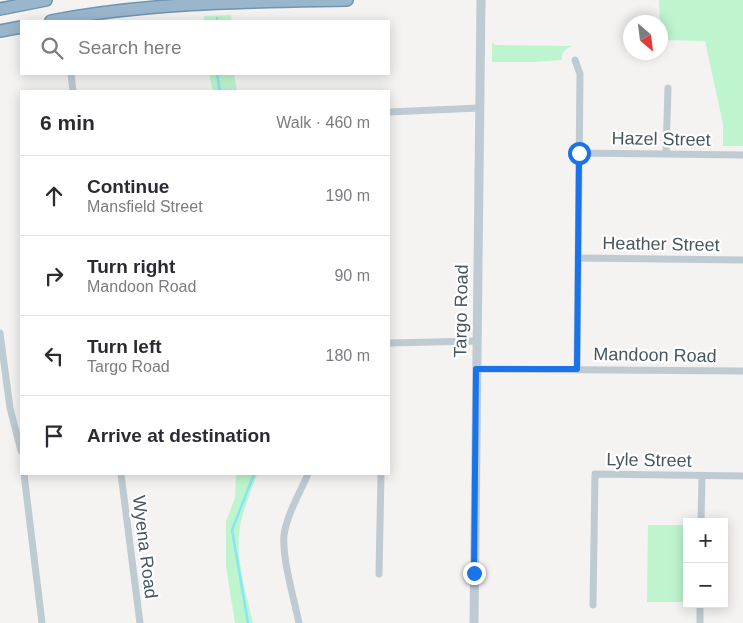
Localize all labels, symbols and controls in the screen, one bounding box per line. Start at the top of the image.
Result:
north arrow [623,15,668,60]
search box [20,20,390,75]
icon: search [38,34,66,62]
text: Search here [78,37,182,58]
text: 6 min [40,111,95,134]
text: Walk · 460 m [276,114,370,131]
street label: Hazel Street [611,128,711,150]
route start [568,142,591,165]
text: Continue [87,176,169,197]
icon: ahead [40,182,68,210]
text: 190 m [326,187,370,204]
text: Mansfield Street [87,198,203,215]
street label: Heather Street [602,233,720,255]
text: Turn right [87,256,175,277]
icon: right [40,262,68,290]
street label: Targo Road [450,264,472,358]
text: 90 m [334,267,370,284]
text: Mandoon Road [87,278,196,295]
text: Turn left [87,336,162,357]
icon: left [40,342,68,370]
street label: Mandoon Road [593,344,717,366]
text: 180 m [326,347,370,364]
text: Targo Road [87,358,170,375]
icon: arrive [40,422,68,450]
text: Arrive at destination [87,425,271,446]
street label: Lyle Street [606,449,692,471]
street label: Wyena Road [129,494,161,600]
map controls [683,518,728,608]
button: + [683,518,728,563]
route end [463,562,486,585]
button: − [683,563,728,608]

